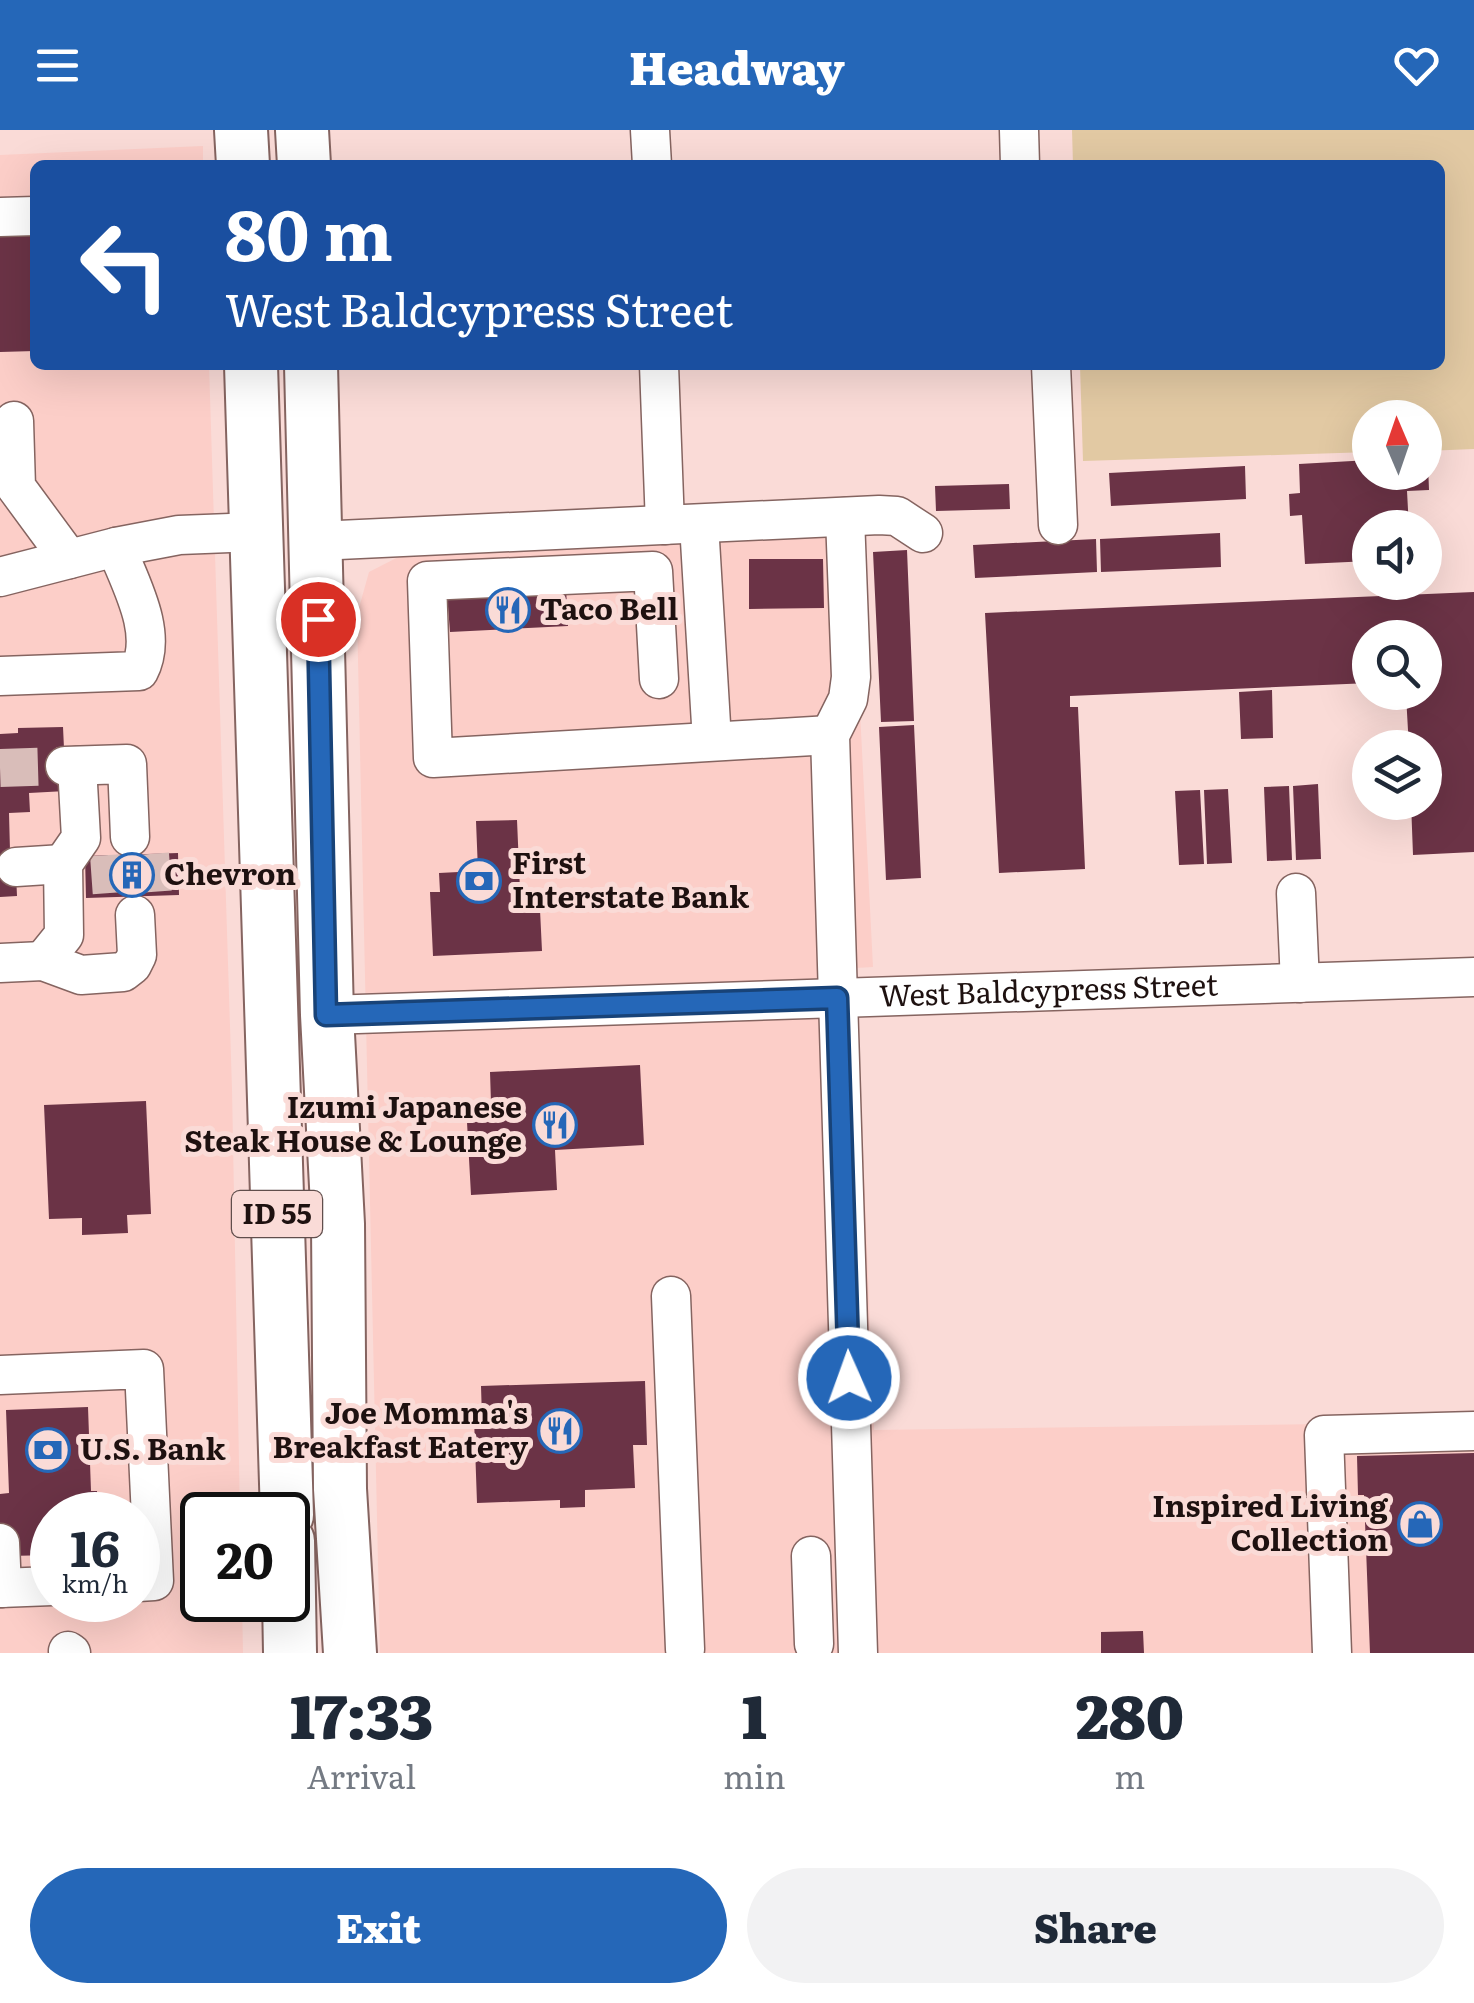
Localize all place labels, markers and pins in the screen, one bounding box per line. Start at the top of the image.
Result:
pin [276,577,361,662]
place label: Taco Bell [540,585,678,629]
restaurant icon: Taco Bell [485,587,531,633]
place label: First Interstate Bank [512,839,750,917]
place label: Chevron [164,850,296,894]
building icon: Chevron [109,852,155,898]
bank icon: First Interstate Bank [456,858,502,904]
place label: Izumi Japanese Steak House & Lounge [184,1083,522,1161]
restaurant icon: Izumi Japanese Steak House & Lounge [532,1102,578,1148]
place label: Joe Momma's Breakfast Eatery [273,1389,529,1467]
restaurant icon: Joe Momma's Breakfast Eatery [537,1408,583,1454]
place label: U.S. Bank [80,1425,226,1469]
bank icon: U.S. Bank [25,1427,71,1473]
place label: Inspired Living Collection [1152,1482,1389,1560]
shop icon: Inspired Living Collection [1397,1501,1443,1547]

